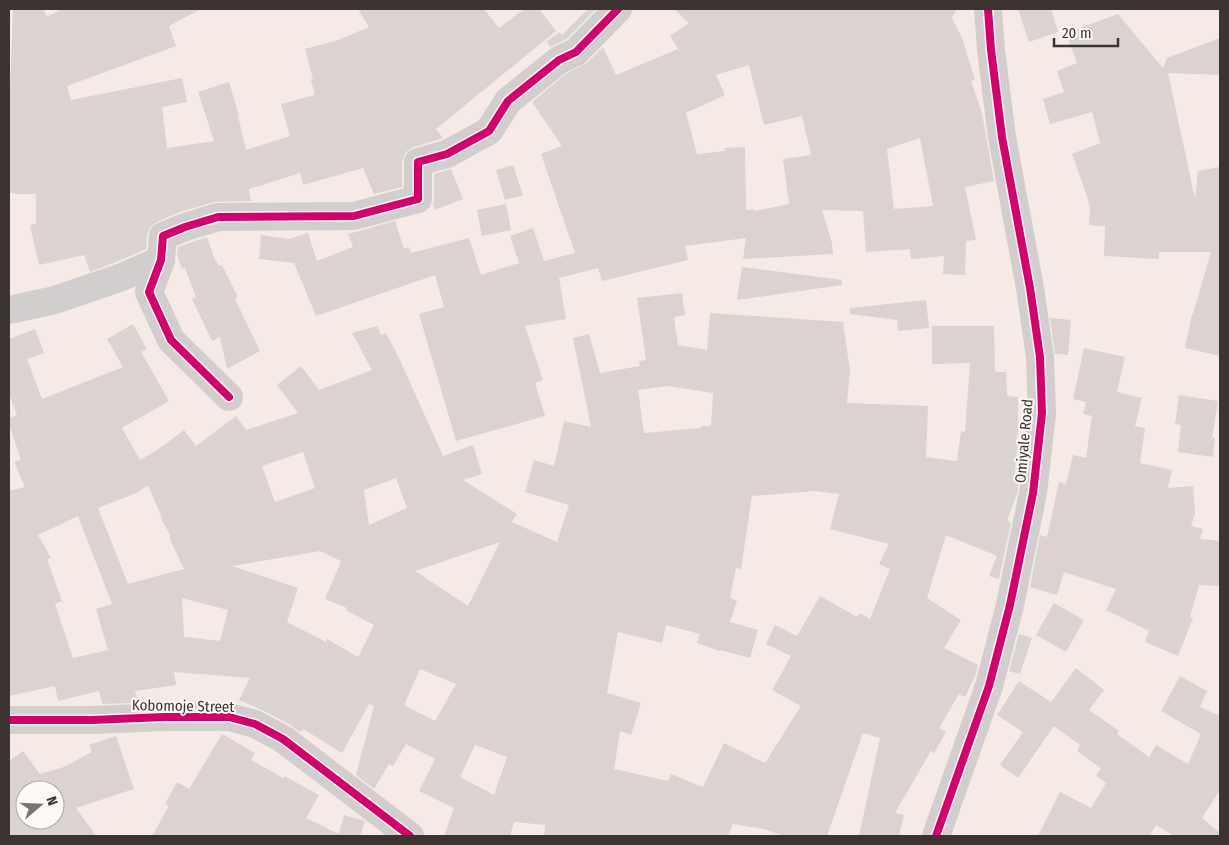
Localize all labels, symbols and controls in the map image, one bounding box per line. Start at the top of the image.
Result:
scale bar [1054,15,1118,47]
text: 20 m [1062,24,1092,42]
street label: Omiyale Road [1011,398,1037,484]
street label: Kobomoje Street [132,696,234,716]
north arrow [15,780,65,830]
text: N [42,794,61,808]

